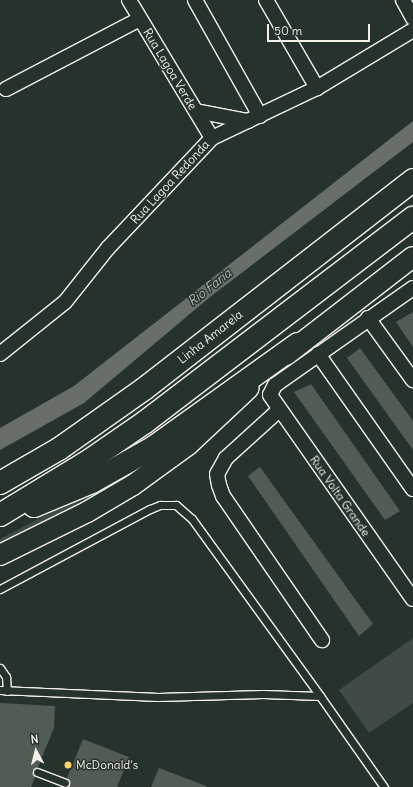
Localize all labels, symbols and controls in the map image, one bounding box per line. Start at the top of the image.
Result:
scale bar [269,16,372,42]
text: 50 m [274,23,302,38]
street label: Rua Lagoa Verde [140,26,200,112]
street label: Rua Lagoa Redonda [128,137,212,227]
water label: Rio Faria [185,266,235,310]
street label: Linha Amarela [175,307,245,367]
street label: Rua Volta Grande [307,453,373,539]
north arrow [16,731,56,771]
text: N [30,732,39,747]
place label: McDonald's [76,758,138,772]
marker: McDonald's [63,760,73,770]

